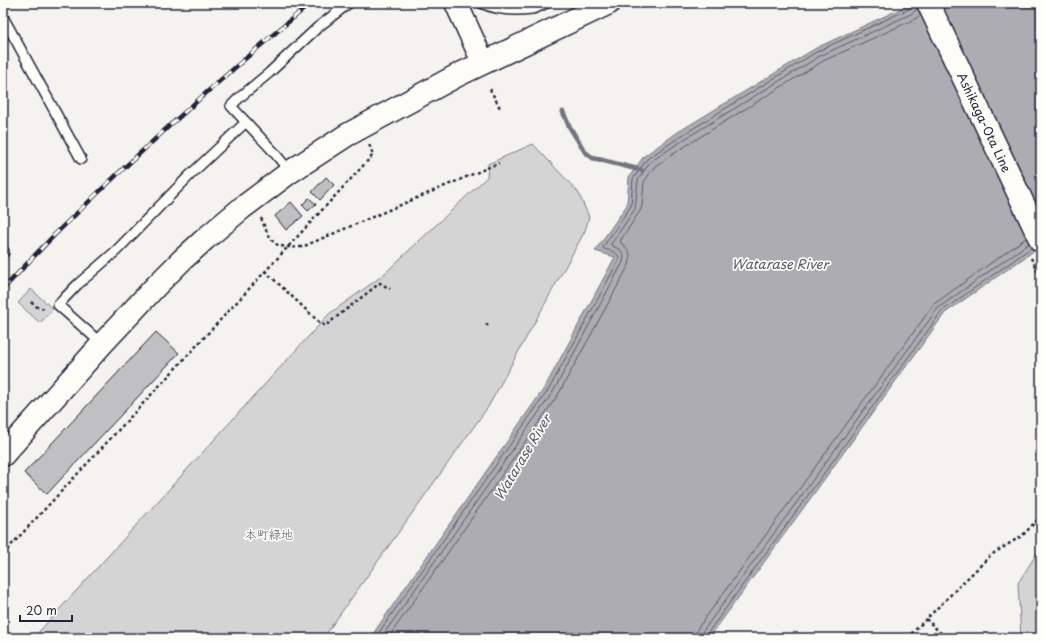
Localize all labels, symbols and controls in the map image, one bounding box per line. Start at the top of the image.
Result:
street label: Ashikaga-Ota Line [953,69,1016,176]
water label: Watarase River [732,254,830,273]
water label: Watarase River [489,409,556,503]
park label: 本町緑地 [245,525,293,543]
scale bar [20,597,72,623]
text: 20 m [26,601,57,619]

